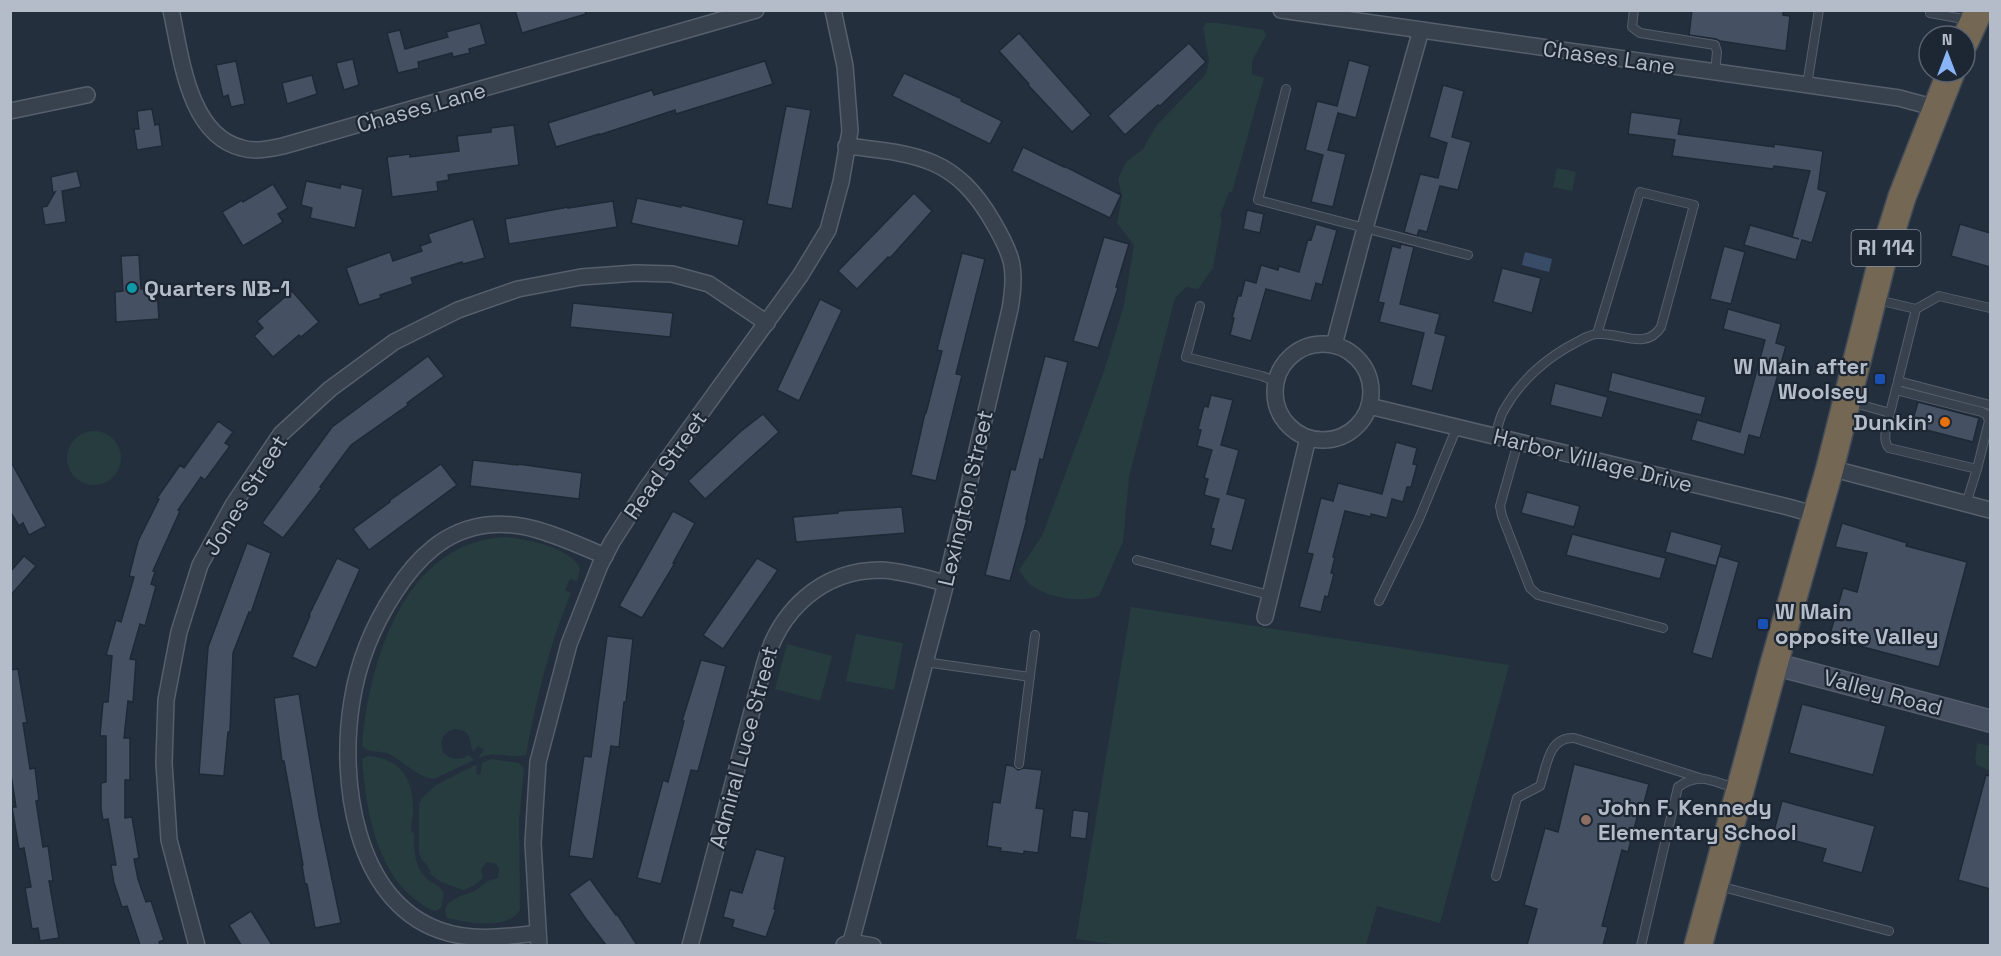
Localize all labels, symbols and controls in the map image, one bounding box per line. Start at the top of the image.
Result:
north arrow [1917,24,1977,84]
text: N [1942,29,1952,50]
street label: Chases Lane [1541,34,1677,80]
street label: Chases Lane [353,75,489,139]
road number: RI 114 [1852,230,1920,266]
place label: Quarters NB-1 [144,274,291,302]
marker: Quarters NB-1 [125,281,139,295]
place label: W Main after Woolsey [1733,352,1868,405]
marker: W Main after Woolsey [1873,372,1887,386]
street label: Read Street [617,405,713,525]
street label: Lexington Street [931,407,999,589]
place label: Dunkin' [1853,408,1933,436]
marker: Dunkin' [1938,415,1952,429]
street label: Harbor Village Drive [1490,422,1696,498]
street label: Jones Street [197,429,293,561]
place label: W Main opposite Valley [1775,597,1939,650]
marker: W Main opposite Valley [1756,617,1770,631]
street label: Admiral Luce Street [703,643,783,851]
street label: Valley Road [1820,663,1946,721]
place label: John F. Kennedy Elementary School [1598,793,1797,846]
marker: John F. Kennedy Elementary School [1579,813,1593,827]

